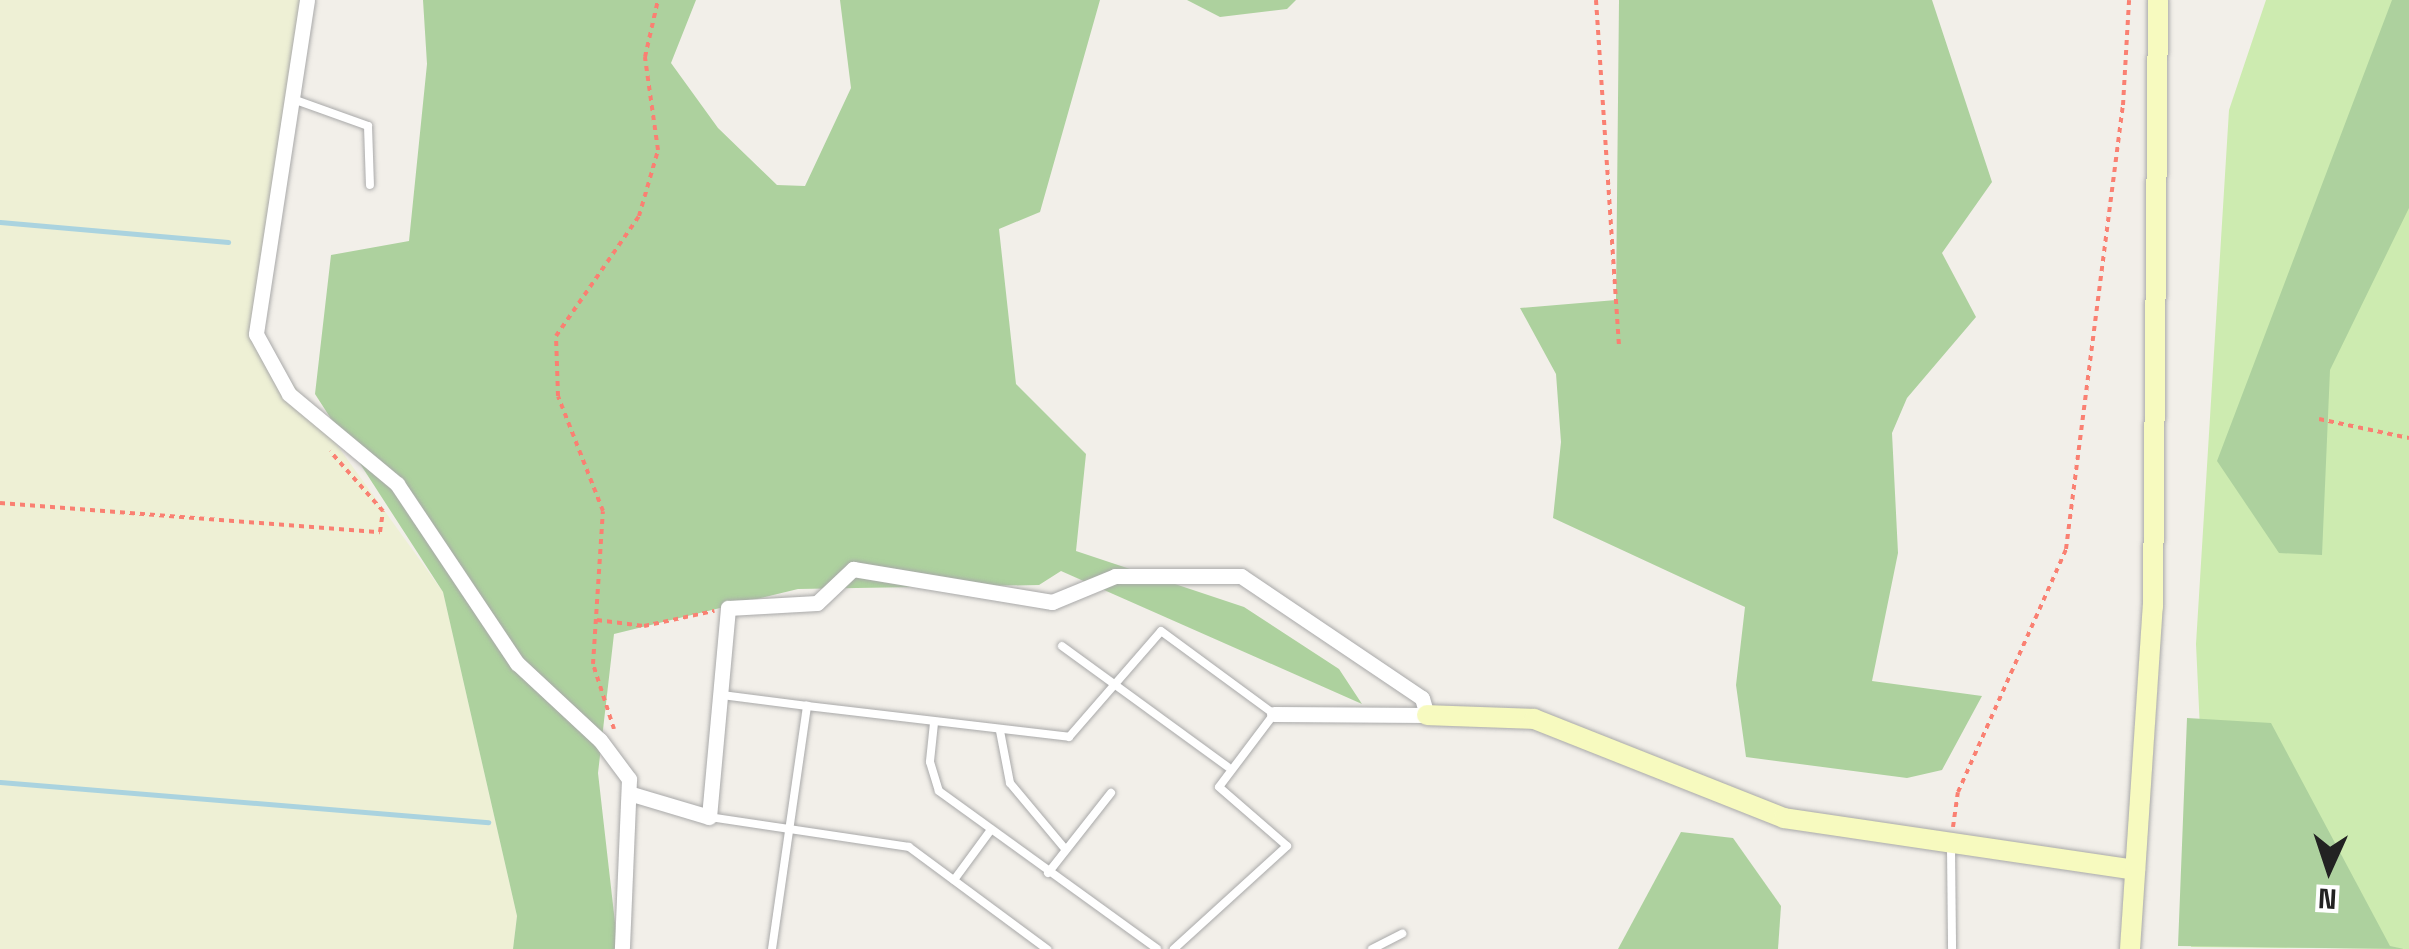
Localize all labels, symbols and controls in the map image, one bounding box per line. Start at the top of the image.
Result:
north arrow [2279,819,2379,919]
text: N [2317,880,2338,917]

